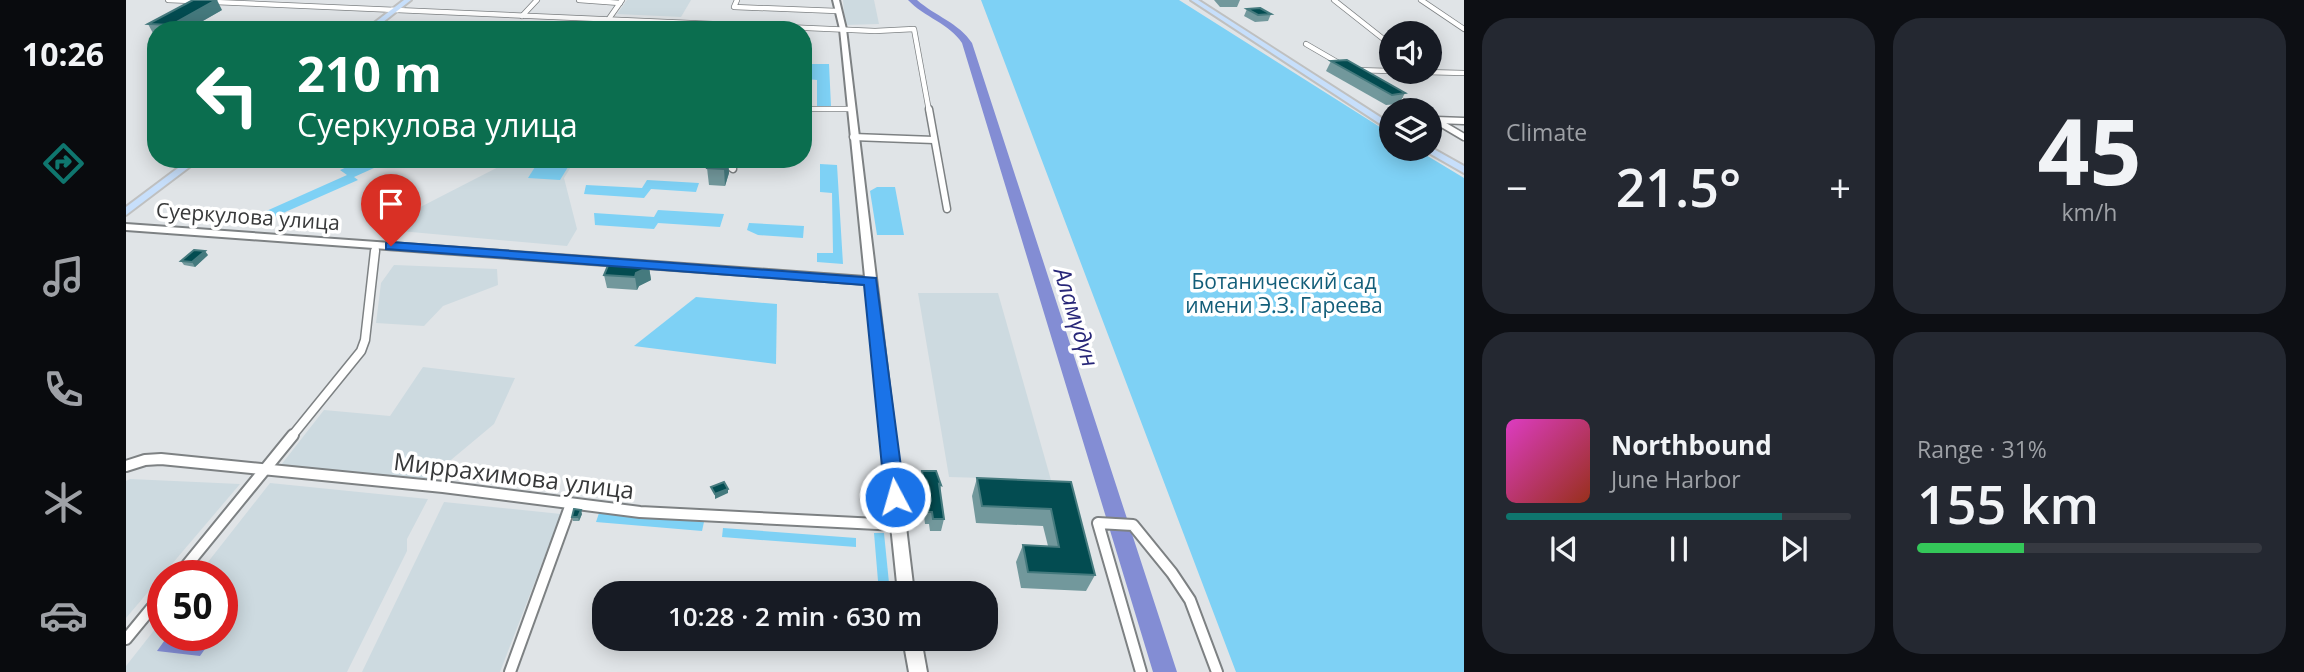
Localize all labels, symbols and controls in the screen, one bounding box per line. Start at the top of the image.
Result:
map controls [1379,21,1442,161]
button: sound [1379,21,1442,84]
text: 10:26 [22,32,104,75]
text: 210 m [297,40,442,106]
icon: left [182,49,273,140]
text: 45 [2037,88,2142,212]
button: layers [1379,98,1442,161]
text: Суеркулова улица [297,103,578,146]
text: Climate [1506,116,1587,148]
icon: directions [39,139,88,188]
text: 21.5° [1616,151,1741,222]
text: − [1506,161,1528,213]
text: + [1829,161,1851,213]
pin [361,174,421,246]
icon: arrive [372,185,410,223]
street label: Суеркулова улица [155,196,341,236]
text: km/h [2062,196,2117,228]
icon: music [39,252,88,301]
water label: Аламүдүн [1046,262,1107,371]
park label: Ботанический сад имени Э.З. Гареева [1185,267,1383,319]
icon: phone [39,365,88,414]
text: Northbound [1611,427,1772,463]
text: Range · 31% [1917,433,2047,465]
street label: Миррахимова улица [392,444,636,506]
position arrow [858,460,932,534]
text: June Harbor [1611,463,1741,495]
text: 155 km [1917,468,2099,539]
icon: climate [39,478,88,527]
icon: previous [1545,530,1583,568]
icon: pause [1660,530,1698,568]
icon: next [1775,530,1813,568]
speed limit sign: 50 [147,560,238,651]
icon: car [39,591,88,640]
text: 10:28 · 2 min · 630 m [668,598,922,634]

